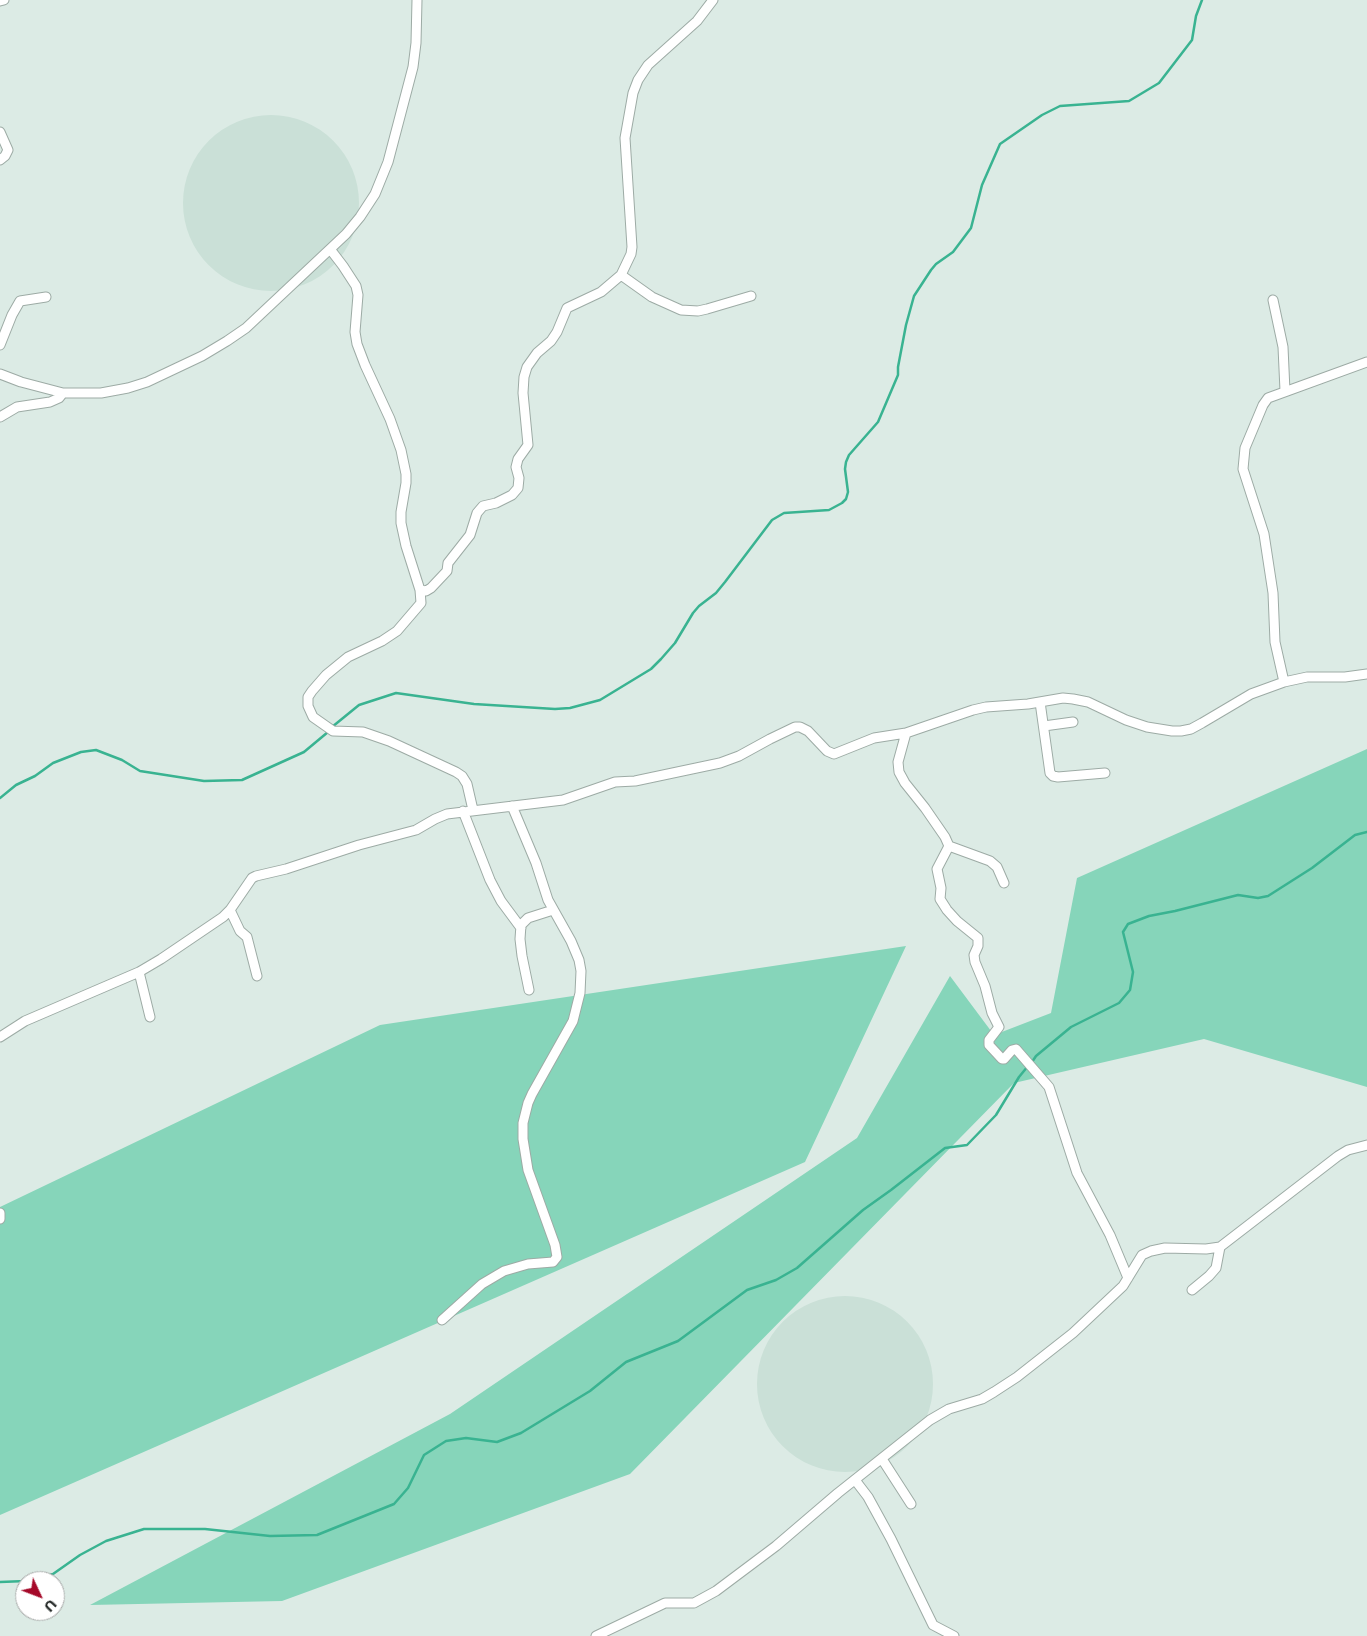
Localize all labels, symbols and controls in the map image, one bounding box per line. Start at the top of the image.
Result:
north arrow [15,1571,65,1621]
text: U [40,1595,61,1616]

